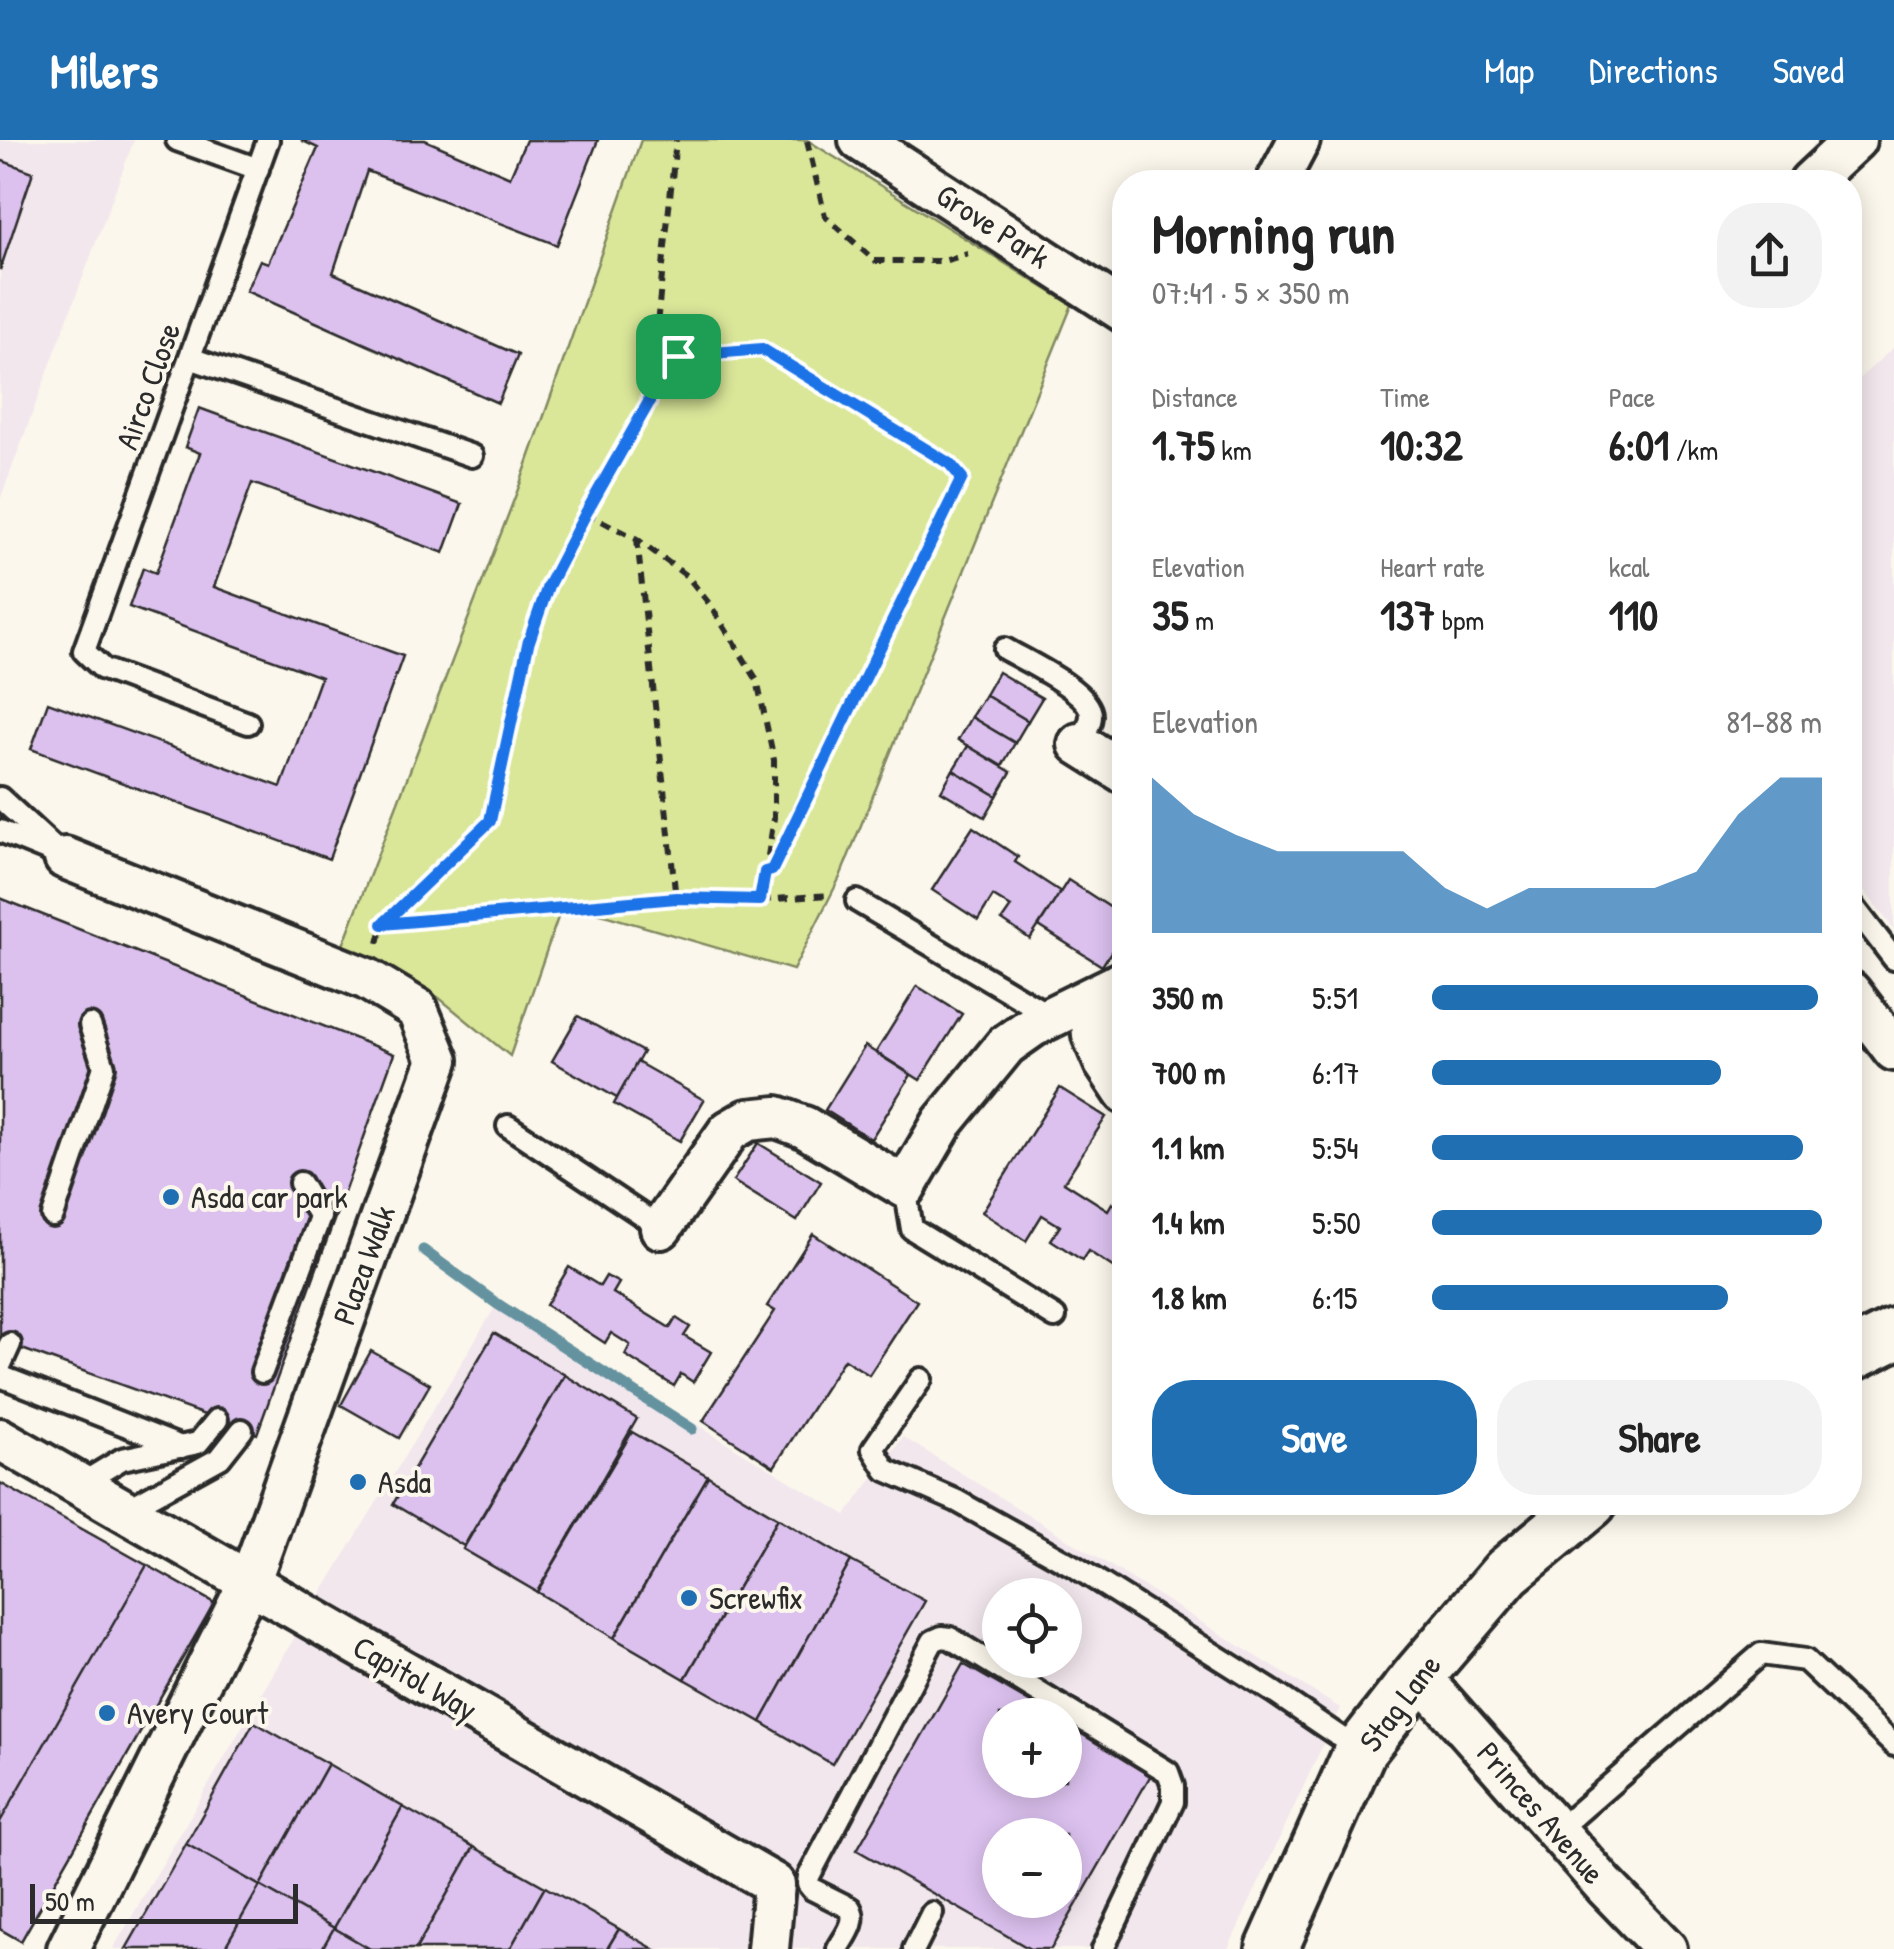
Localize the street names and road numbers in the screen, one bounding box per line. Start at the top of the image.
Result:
street label: Grove Park [928,173,1058,278]
street label: Airco Close [105,316,190,455]
street label: Plaza Walk [322,1199,405,1330]
street label: Capitol Way [345,1625,485,1730]
street label: Stag Lane [1349,1645,1450,1760]
street label: Princes Avenue [1468,1732,1615,1893]

